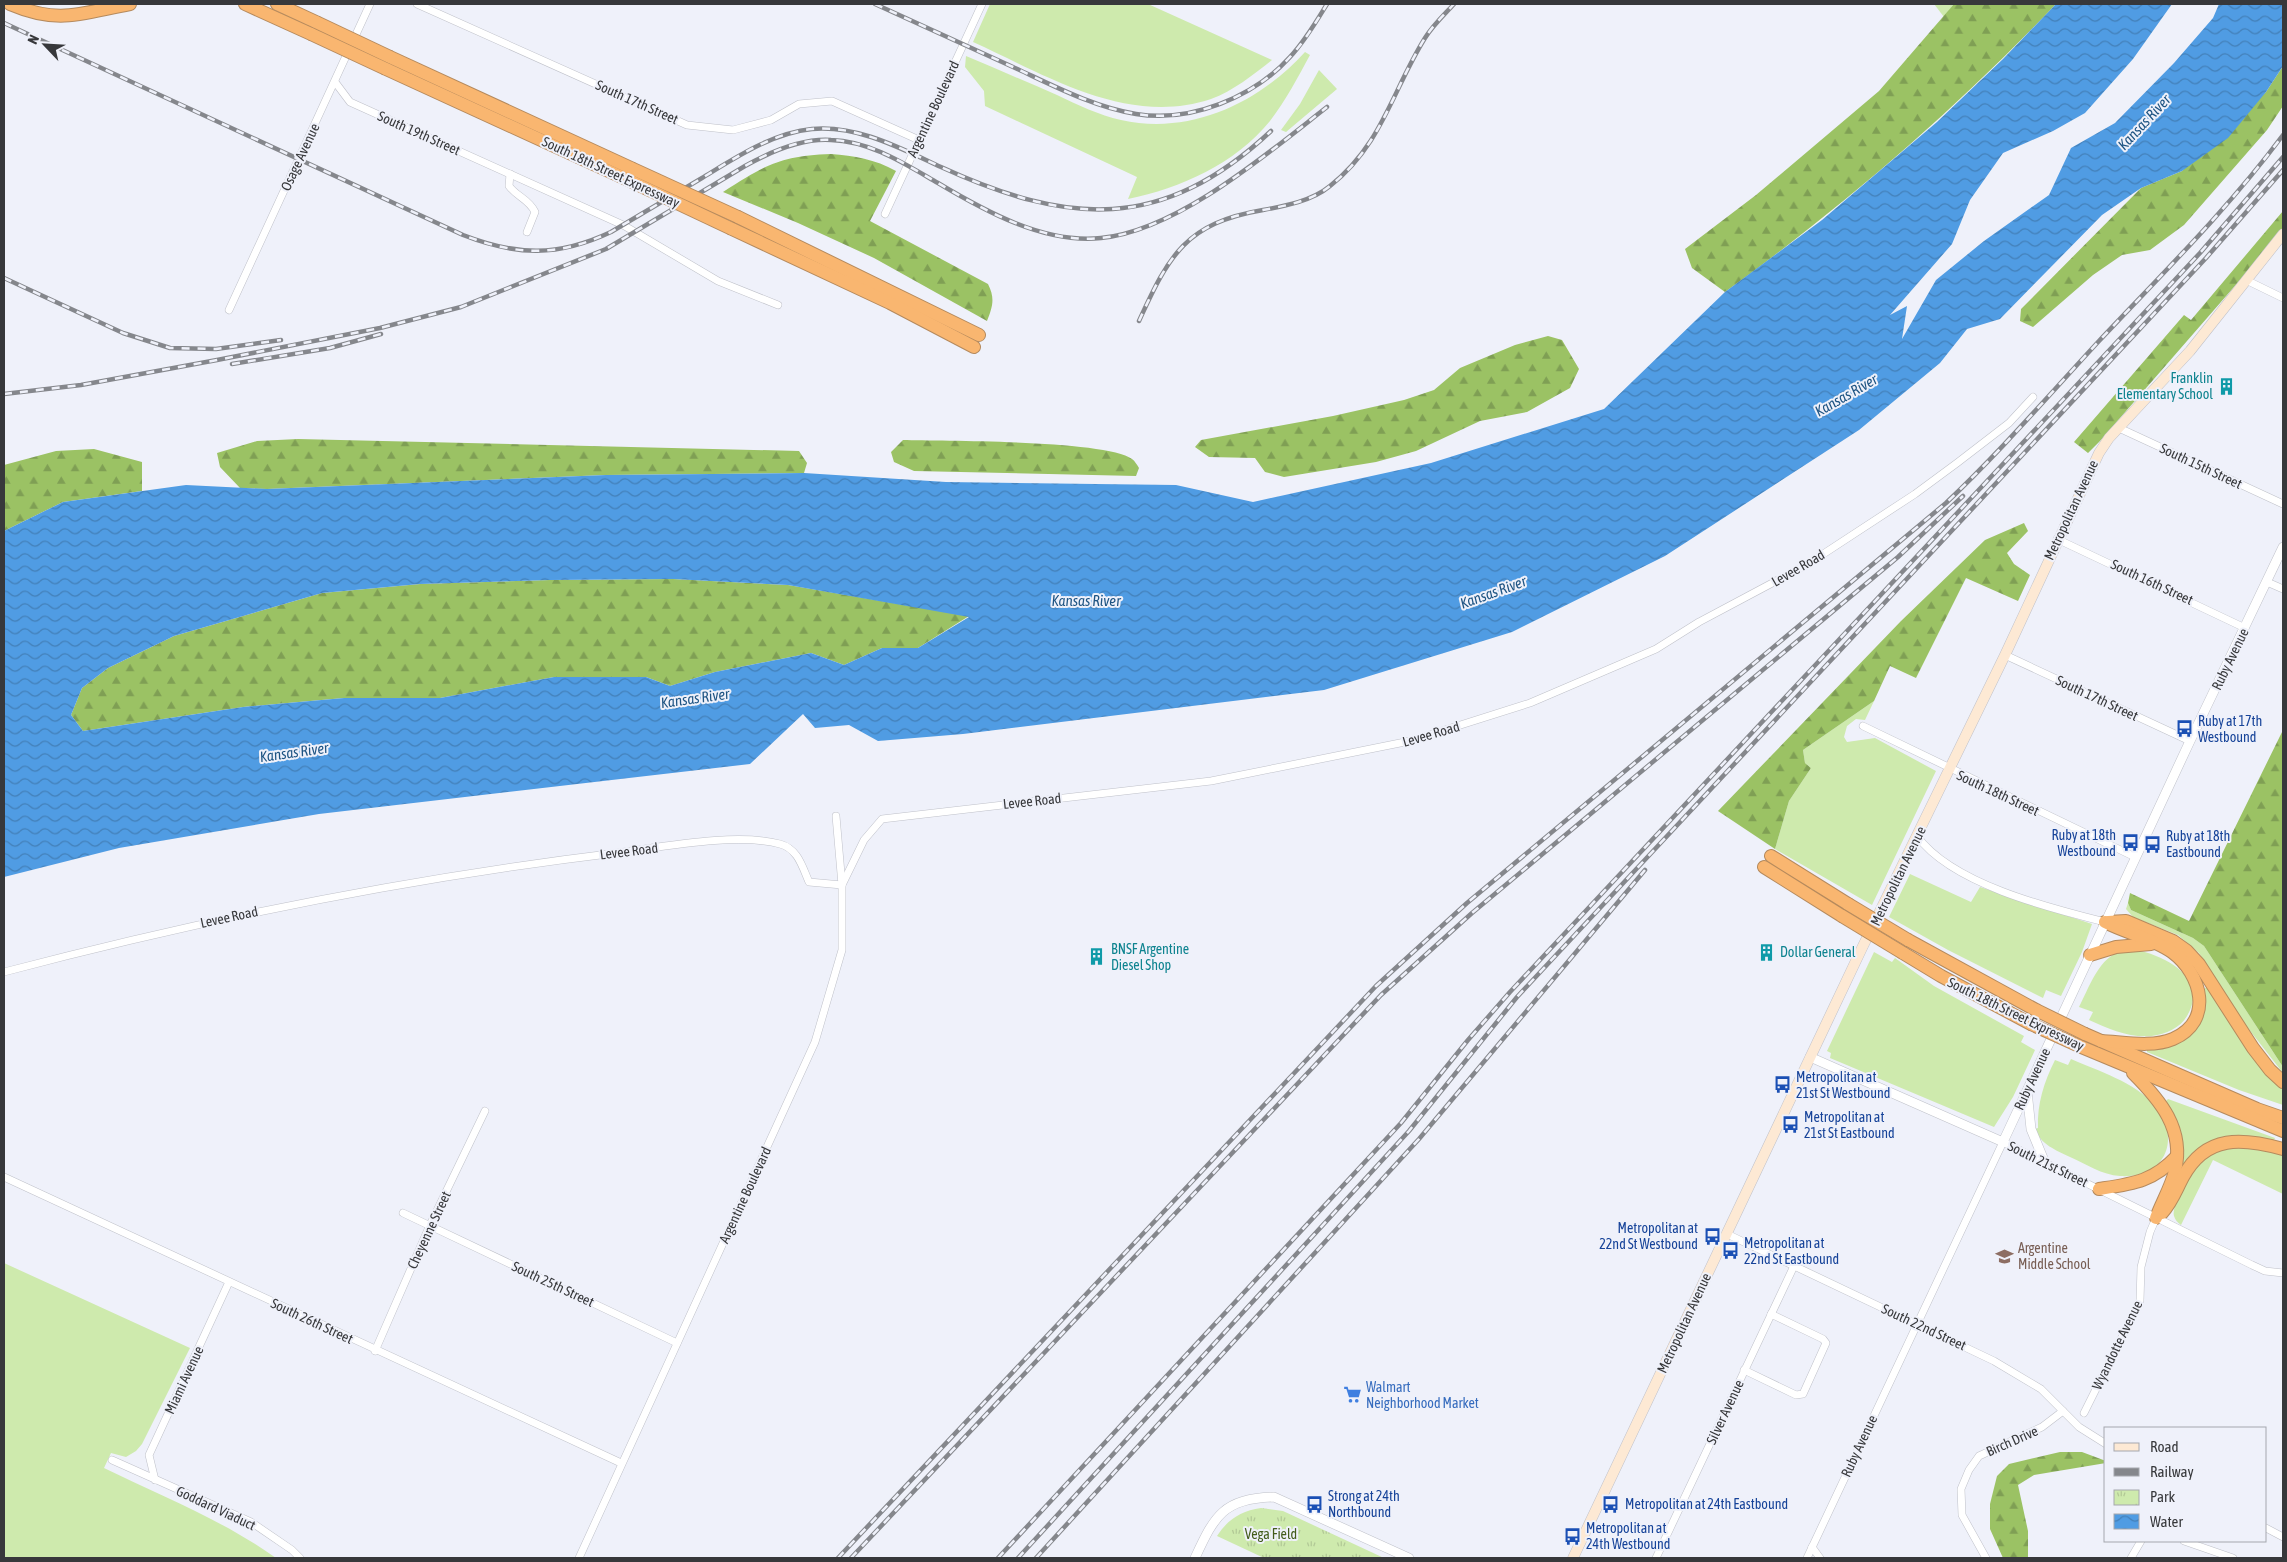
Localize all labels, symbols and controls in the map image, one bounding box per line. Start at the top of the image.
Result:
north arrow [20,20,70,70]
text: N [24,32,42,47]
street label: Argentine Boulevard [904,58,962,160]
street label: South 17th Street [593,77,681,127]
water label: Kansas River [2114,91,2174,153]
street label: South 19th Street [375,108,463,158]
street label: Osage Avenue [277,121,323,193]
street label: South 18th Street Expressway [540,133,682,211]
water label: Kansas River [1812,370,1881,420]
place label: Franklin Elementary School [2117,370,2213,402]
building icon: Franklin Elementary School [2217,376,2237,396]
street label: South 15th Street [2157,440,2245,492]
street label: Metropolitan Avenue [2041,457,2101,563]
street label: Levee Road [1769,546,1827,590]
street label: South 16th Street [2108,556,2196,608]
water label: Kansas River [1458,572,1529,612]
water label: Kansas River [1051,592,1121,609]
street label: Ruby Avenue [2208,626,2252,692]
street label: South 17th Street [2053,672,2141,724]
water label: Kansas River [660,685,731,711]
place label: Ruby at 17th Westbound [2198,713,2262,745]
street label: Levee Road [1401,718,1461,750]
bus stop icon: Ruby at 17th Westbound [2174,719,2194,739]
water label: Kansas River [259,739,330,765]
street label: South 18th Street [1954,767,2042,819]
street label: Levee Road [1002,790,1062,812]
street label: Metropolitan Avenue [1867,824,1929,928]
place label: Ruby at 18th Westbound [2052,827,2116,859]
place label: Ruby at 18th Eastbound [2166,828,2230,860]
bus stop icon: Ruby at 18th Westbound [2120,833,2140,853]
bus stop icon: Ruby at 18th Eastbound [2142,834,2162,854]
street label: Levee Road [599,839,659,863]
street label: Levee Road [199,903,259,931]
place label: BNSF Argentine Diesel Shop [1111,941,1189,973]
building icon: Dollar General [1756,942,1776,962]
place label: Dollar General [1780,944,1856,960]
building icon: BNSF Argentine Diesel Shop [1087,947,1107,967]
street label: South 18th Street Expressway [1945,974,2087,1054]
street label: Ruby Avenue [2011,1045,2053,1113]
place label: Metropolitan at 21st St Westbound [1796,1069,1890,1101]
bus stop icon: Metropolitan at 21st St Westbound [1772,1075,1792,1095]
place label: Metropolitan at 21st St Eastbound [1804,1109,1895,1141]
bus stop icon: Metropolitan at 21st St Eastbound [1780,1115,1800,1135]
street label: South 21st Street [2006,1138,2090,1190]
street label: Argentine Boulevard [716,1144,774,1246]
street label: Cheyenne Street [404,1189,454,1271]
place label: Metropolitan at 22nd St Westbound [1599,1220,1698,1252]
bus stop icon: Metropolitan at 22nd St Westbound [1702,1226,1722,1246]
place label: Metropolitan at 22nd St Eastbound [1744,1235,1839,1267]
place label: Argentine Middle School [2018,1240,2091,1272]
bus stop icon: Metropolitan at 22nd St Eastbound [1720,1241,1740,1261]
school or university icon: Argentine Middle School [1994,1246,2014,1266]
street label: South 25th Street [509,1258,597,1310]
street label: Metropolitan Avenue [1654,1270,1714,1376]
street label: South 26th Street [268,1295,356,1347]
street label: Wyandotte Avenue [2088,1298,2146,1392]
street label: South 22nd Street [1879,1300,1969,1354]
street label: Miami Avenue [161,1343,207,1417]
street label: Silver Avenue [1703,1377,1747,1447]
place label: Walmart Neighborhood Market [1366,1379,1479,1411]
supermarket icon: Walmart Neighborhood Market [1342,1385,1362,1405]
street label: Ruby Avenue [1838,1412,1880,1480]
street label: Birch Drive [1984,1422,2040,1460]
legend [2104,1427,2267,1542]
text: Road [2150,1438,2179,1455]
text: Railway [2150,1463,2194,1480]
street label: Goddard Viaduct [174,1483,258,1533]
place label: Strong at 24th Northbound [1328,1488,1400,1520]
text: Park [2150,1488,2175,1505]
bus stop icon: Strong at 24th Northbound [1304,1494,1324,1514]
bus stop icon: Metropolitan at 24th Eastbound [1601,1494,1621,1514]
place label: Metropolitan at 24th Eastbound [1625,1496,1788,1512]
text: Water [2150,1513,2183,1530]
place label: Metropolitan at 24th Westbound [1586,1520,1670,1552]
park label: Vega Field [1245,1526,1297,1542]
bus stop icon: Metropolitan at 24th Westbound [1562,1526,1582,1546]

